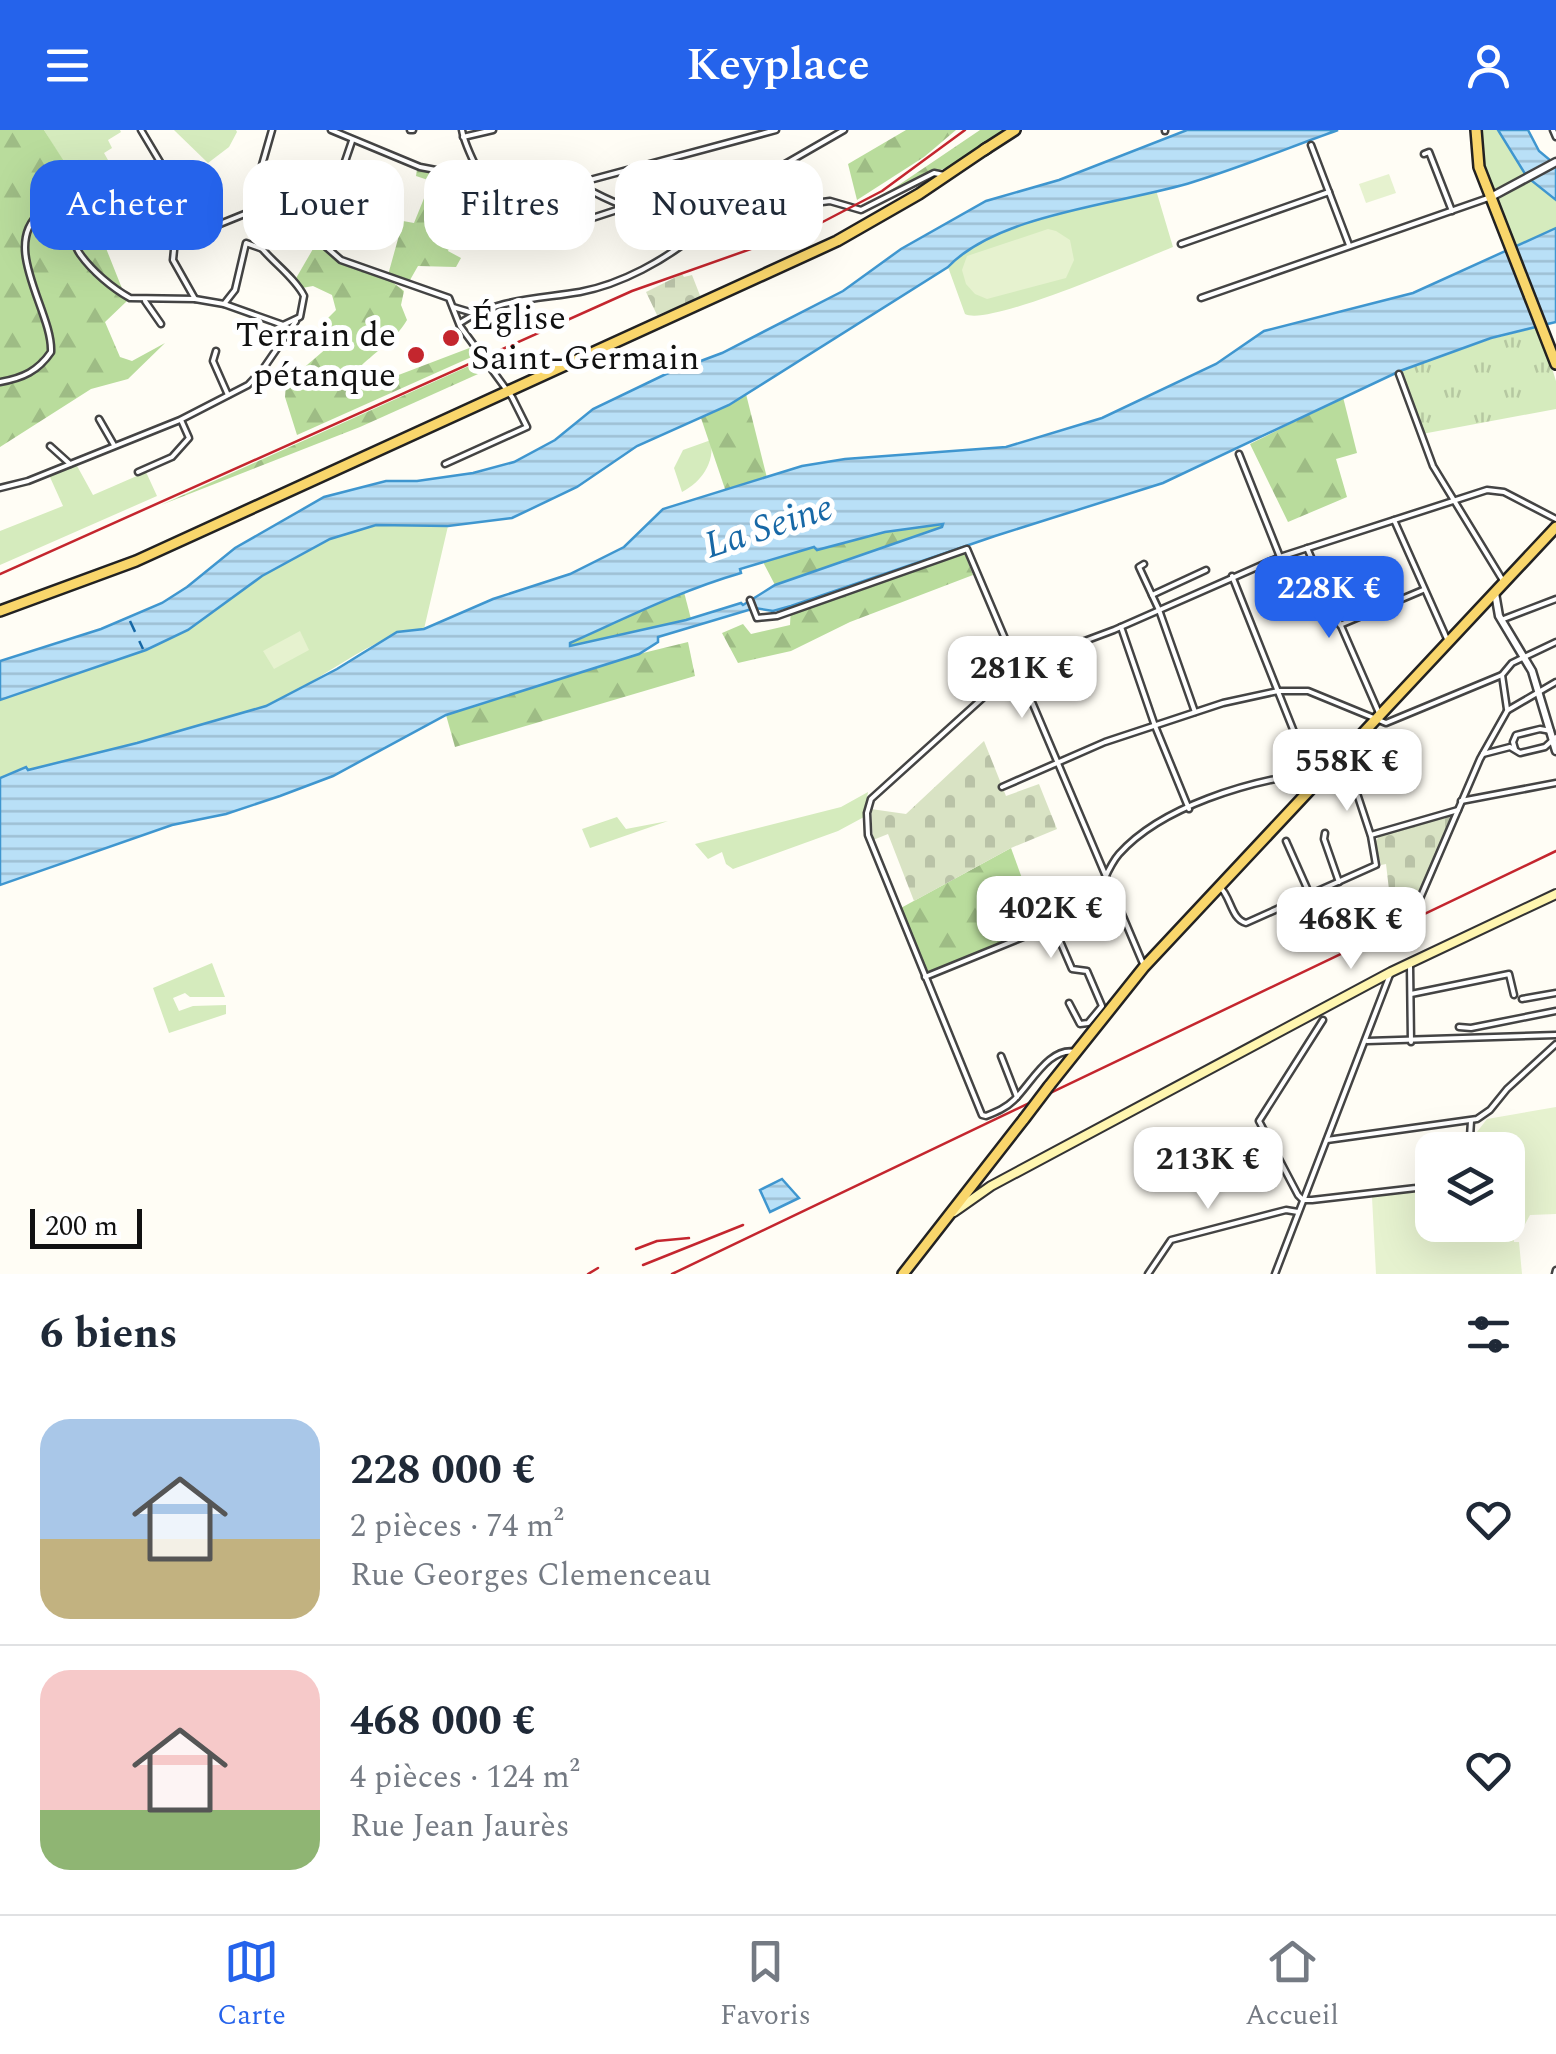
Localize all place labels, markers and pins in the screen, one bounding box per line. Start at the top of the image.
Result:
place label: Église Saint-Germain [471,292,700,385]
place label: Terrain de pétanque [235,309,396,402]
marker: Église Saint-Germain [440,327,462,349]
marker: Terrain de pétanque [405,344,427,366]
pin: 228K € [1248,556,1410,641]
pin: 281K € [941,636,1103,721]
pin: 558K € [1266,729,1428,814]
pin: 402K € [970,876,1132,961]
pin: 468K € [1270,887,1432,972]
pin: 213K € [1127,1127,1289,1212]

